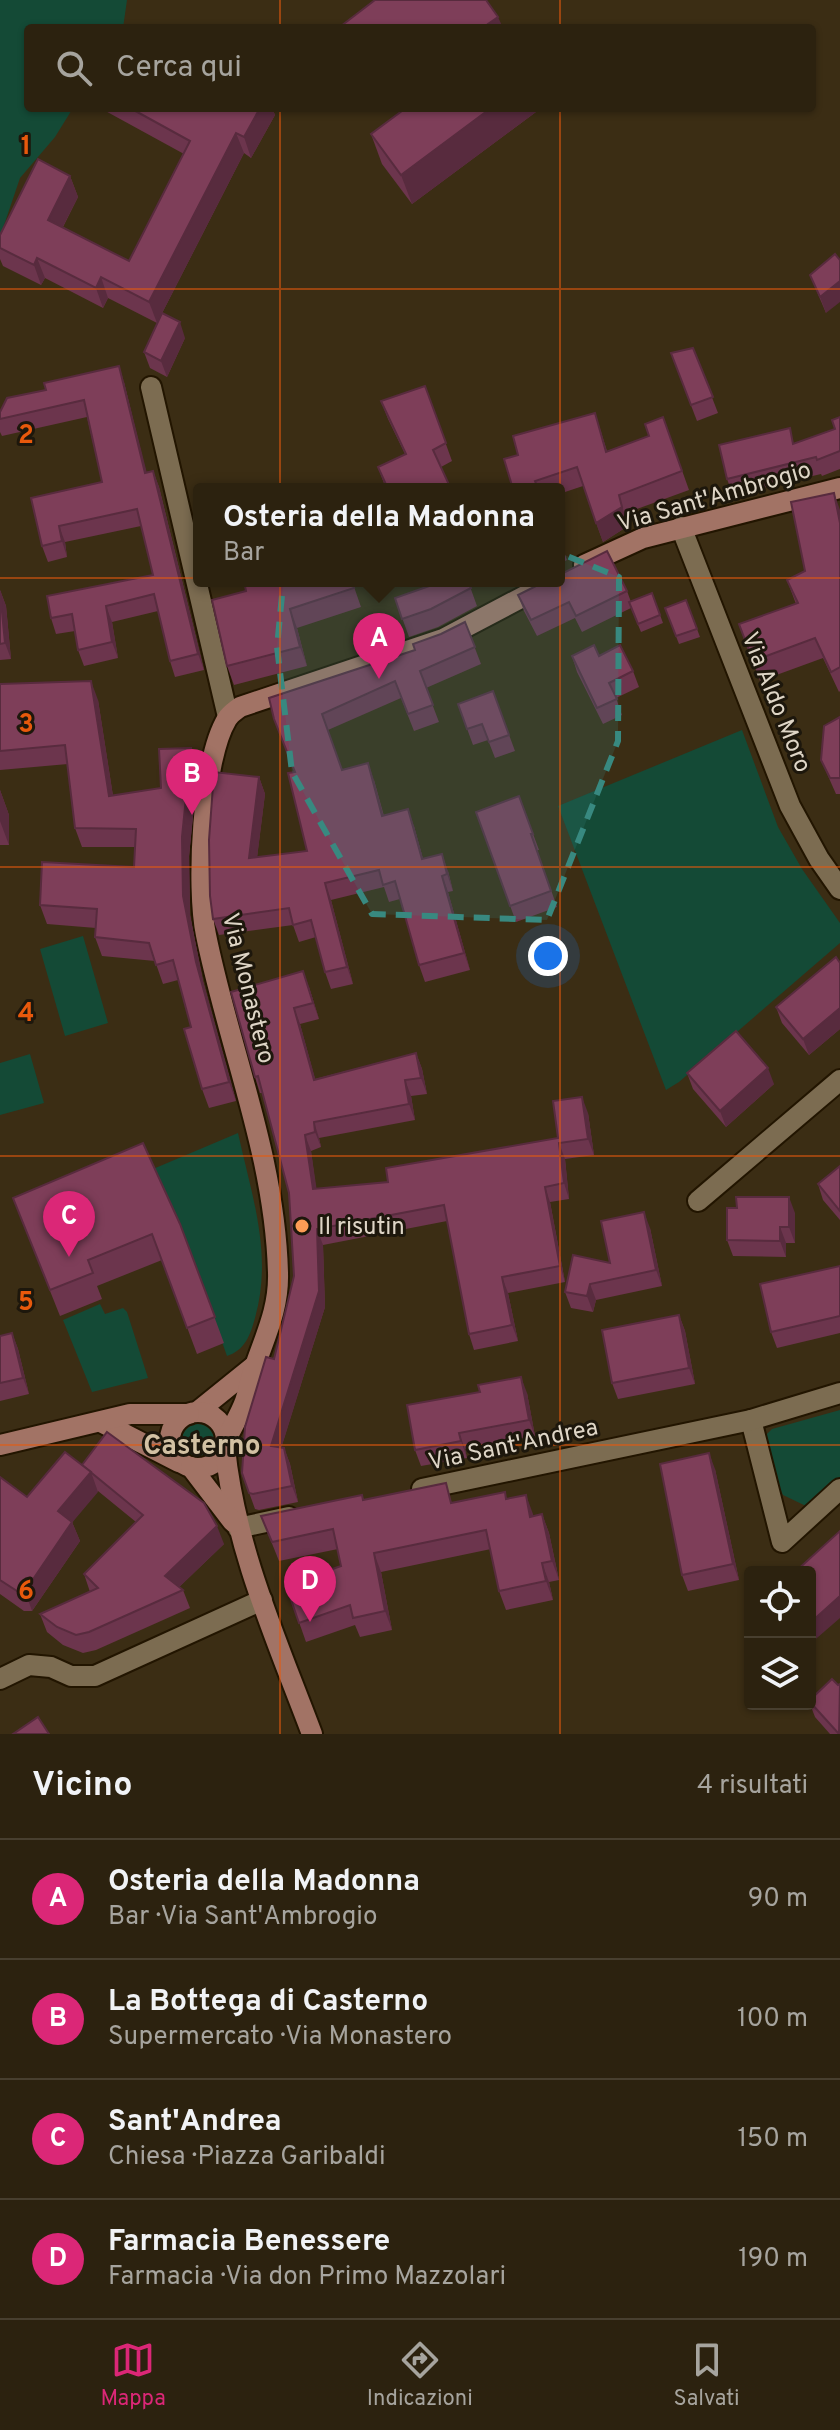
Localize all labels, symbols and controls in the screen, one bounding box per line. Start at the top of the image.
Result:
search box [24,24,816,112]
icon: search [52,46,96,90]
text: Cerca qui [116,50,242,87]
text: 1 [21,131,31,164]
text: 2 [18,420,34,453]
street label: Via Sant'Ambrogio [614,456,815,540]
popup [193,483,565,587]
text: Osteria della Madonna [223,500,535,537]
text: Bar [223,537,264,570]
pin: A [353,613,405,679]
street label: Via Aldo Moro [733,628,817,777]
text: 3 [18,709,34,742]
pin: B [166,749,218,815]
street label: Via Monastero [214,910,280,1067]
your location [528,936,568,976]
text: 4 [18,998,34,1031]
pin: C [43,1191,95,1257]
place label: Il risutin [318,1213,405,1243]
marker: Il risutin [293,1217,311,1235]
text: 5 [18,1287,34,1320]
street label: Via Sant'Andrea [426,1413,601,1479]
district label: Casterno [143,1429,261,1465]
pin: D [284,1556,336,1622]
map controls [744,1566,816,1710]
button: locate [744,1566,816,1638]
text: 6 [18,1576,34,1609]
button: layers [744,1638,816,1710]
text: Vicino [32,1765,132,1808]
text: 4 risultati [697,1770,808,1803]
text: Osteria della Madonna [108,1864,420,1901]
text: A [49,1883,67,1916]
text: 90 m [748,1883,808,1916]
text: Bar · Via Sant'Ambrogio [108,1901,377,1934]
text: La Bottega di Casterno [108,1984,428,2021]
text: B [49,2003,67,2036]
text: 100 m [737,2003,808,2036]
text: Supermercato · Via Monastero [108,2021,452,2054]
text: Sant'Andrea [108,2104,281,2141]
text: C [50,2123,66,2156]
text: 150 m [737,2123,808,2156]
text: Chiesa · Piazza Garibaldi [108,2141,386,2174]
text: Farmacia Benessere [108,2224,390,2261]
text: D [49,2243,67,2276]
text: 190 m [738,2243,808,2276]
text: Farmacia · Via don Primo Mazzolari [108,2261,506,2294]
tab: Mappa [100,2338,166,2413]
tab: Indicazioni [367,2338,473,2413]
tab: Salvati [674,2338,740,2413]

